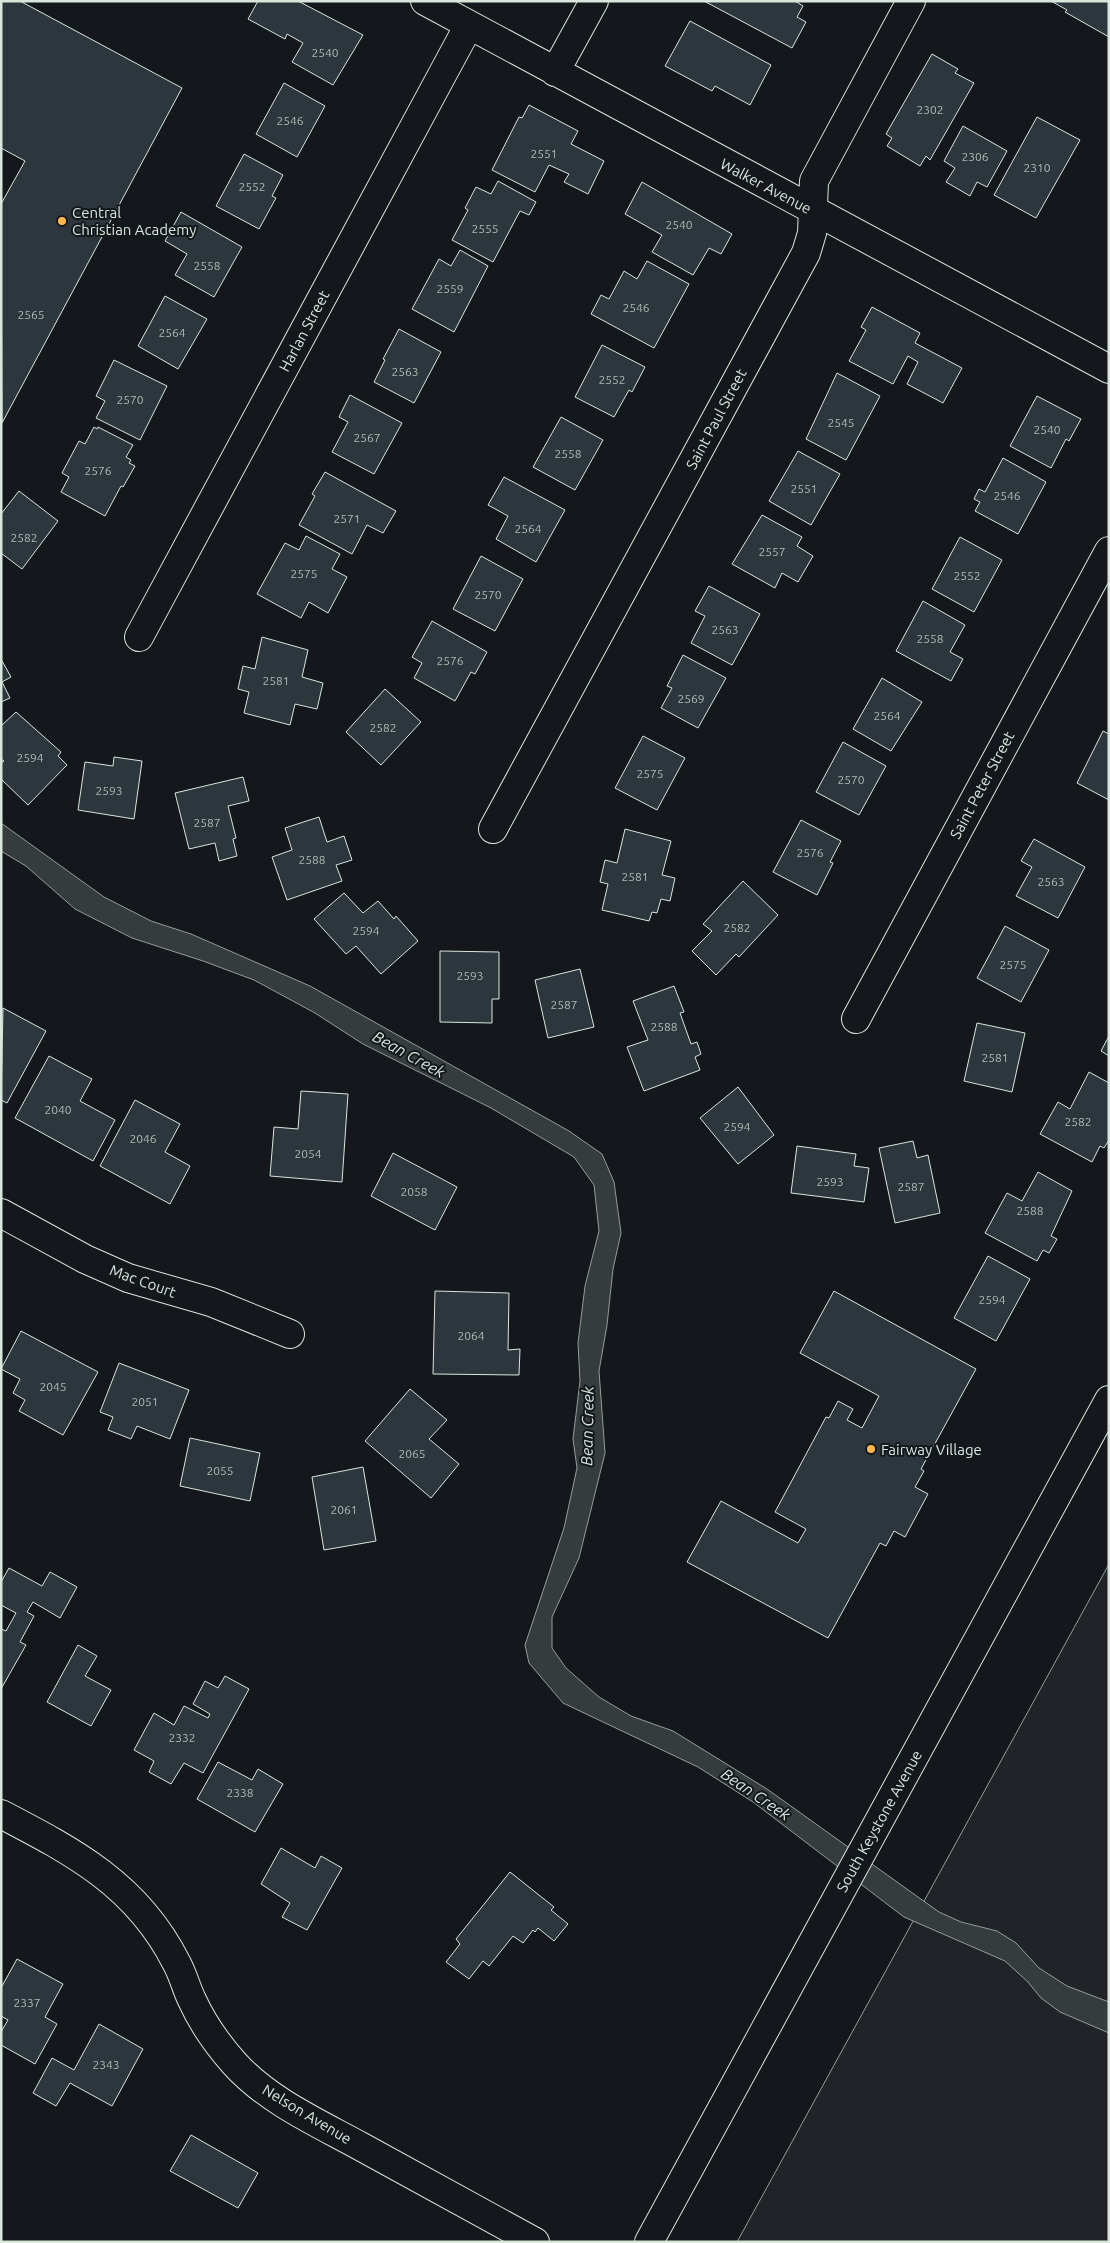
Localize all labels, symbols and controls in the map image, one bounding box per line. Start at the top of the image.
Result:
house number: 2540 [311,46,339,59]
house number: 2302 [916,103,944,116]
house number: 2546 [276,114,304,127]
house number: 2551 [530,147,558,160]
house number: 2306 [961,150,989,163]
street label: Walker Avenue [718,155,814,217]
house number: 2310 [1023,161,1051,174]
house number: 2552 [238,180,266,193]
place label: Central Christian Academy [72,204,196,238]
marker: Central Christian Academy [56,215,68,227]
house number: 2540 [665,218,693,231]
house number: 2555 [471,222,499,235]
house number: 2558 [193,259,221,272]
house number: 2559 [436,282,464,295]
street label: Harlan Street [276,287,333,374]
house number: 2546 [622,301,650,314]
house number: 2565 [17,308,45,321]
house number: 2564 [158,326,186,339]
house number: 2563 [391,365,419,378]
street label: Saint Paul Street [682,366,750,472]
house number: 2552 [598,373,626,386]
house number: 2570 [116,393,144,406]
house number: 2545 [827,416,855,429]
house number: 2540 [1033,423,1061,436]
house number: 2567 [353,431,381,444]
house number: 2558 [554,447,582,460]
house number: 2576 [84,464,112,477]
house number: 2551 [790,482,818,495]
house number: 2546 [993,489,1021,502]
house number: 2571 [333,512,361,525]
house number: 2564 [514,522,542,535]
house number: 2582 [10,531,38,544]
house number: 2557 [758,545,786,558]
house number: 2575 [290,567,318,580]
house number: 2552 [953,569,981,582]
house number: 2570 [474,588,502,601]
house number: 2563 [711,623,739,636]
house number: 2558 [916,632,944,645]
house number: 2576 [436,654,464,667]
house number: 2581 [262,674,290,687]
house number: 2569 [677,692,705,705]
house number: 2564 [873,709,901,722]
house number: 2582 [369,721,397,734]
street label: Saint Peter Street [947,728,1018,842]
house number: 2594 [16,751,44,764]
house number: 2575 [636,767,664,780]
house number: 2570 [837,773,865,786]
house number: 2593 [95,784,123,797]
house number: 2587 [193,816,221,829]
house number: 2576 [796,846,824,859]
house number: 2588 [298,853,326,866]
house number: 2581 [621,870,649,883]
house number: 2563 [1037,875,1065,888]
house number: 2582 [723,921,751,934]
house number: 2594 [352,924,380,937]
house number: 2575 [999,958,1027,971]
house number: 2593 [456,969,484,982]
house number: 2587 [550,998,578,1011]
house number: 2588 [650,1020,678,1033]
water label: Bean Creek [370,1027,449,1082]
house number: 2581 [981,1051,1009,1064]
house number: 2040 [44,1103,72,1116]
house number: 2582 [1064,1115,1092,1128]
house number: 2594 [723,1120,751,1133]
house number: 2046 [129,1132,157,1145]
house number: 2054 [294,1147,322,1160]
house number: 2593 [816,1175,844,1188]
house number: 2587 [897,1180,925,1193]
house number: 2058 [400,1185,428,1198]
house number: 2588 [1016,1204,1044,1217]
street label: Mac Court [108,1261,179,1301]
house number: 2594 [978,1293,1006,1306]
house number: 2064 [457,1329,485,1342]
house number: 2045 [39,1380,67,1393]
water label: Bean Creek [577,1385,597,1466]
house number: 2051 [131,1395,159,1408]
place label: Fairway Village [881,1441,982,1458]
marker: Fairway Village [865,1443,877,1455]
house number: 2065 [398,1447,426,1460]
house number: 2055 [206,1464,234,1477]
house number: 2061 [330,1503,358,1516]
house number: 2332 [168,1731,196,1744]
street label: South Keystone Avenue [833,1747,925,1895]
water label: Bean Creek [718,1764,795,1824]
house number: 2338 [226,1786,254,1799]
house number: 2337 [13,1996,41,2009]
house number: 2343 [92,2058,120,2071]
street label: Nelson Avenue [259,2081,355,2147]

